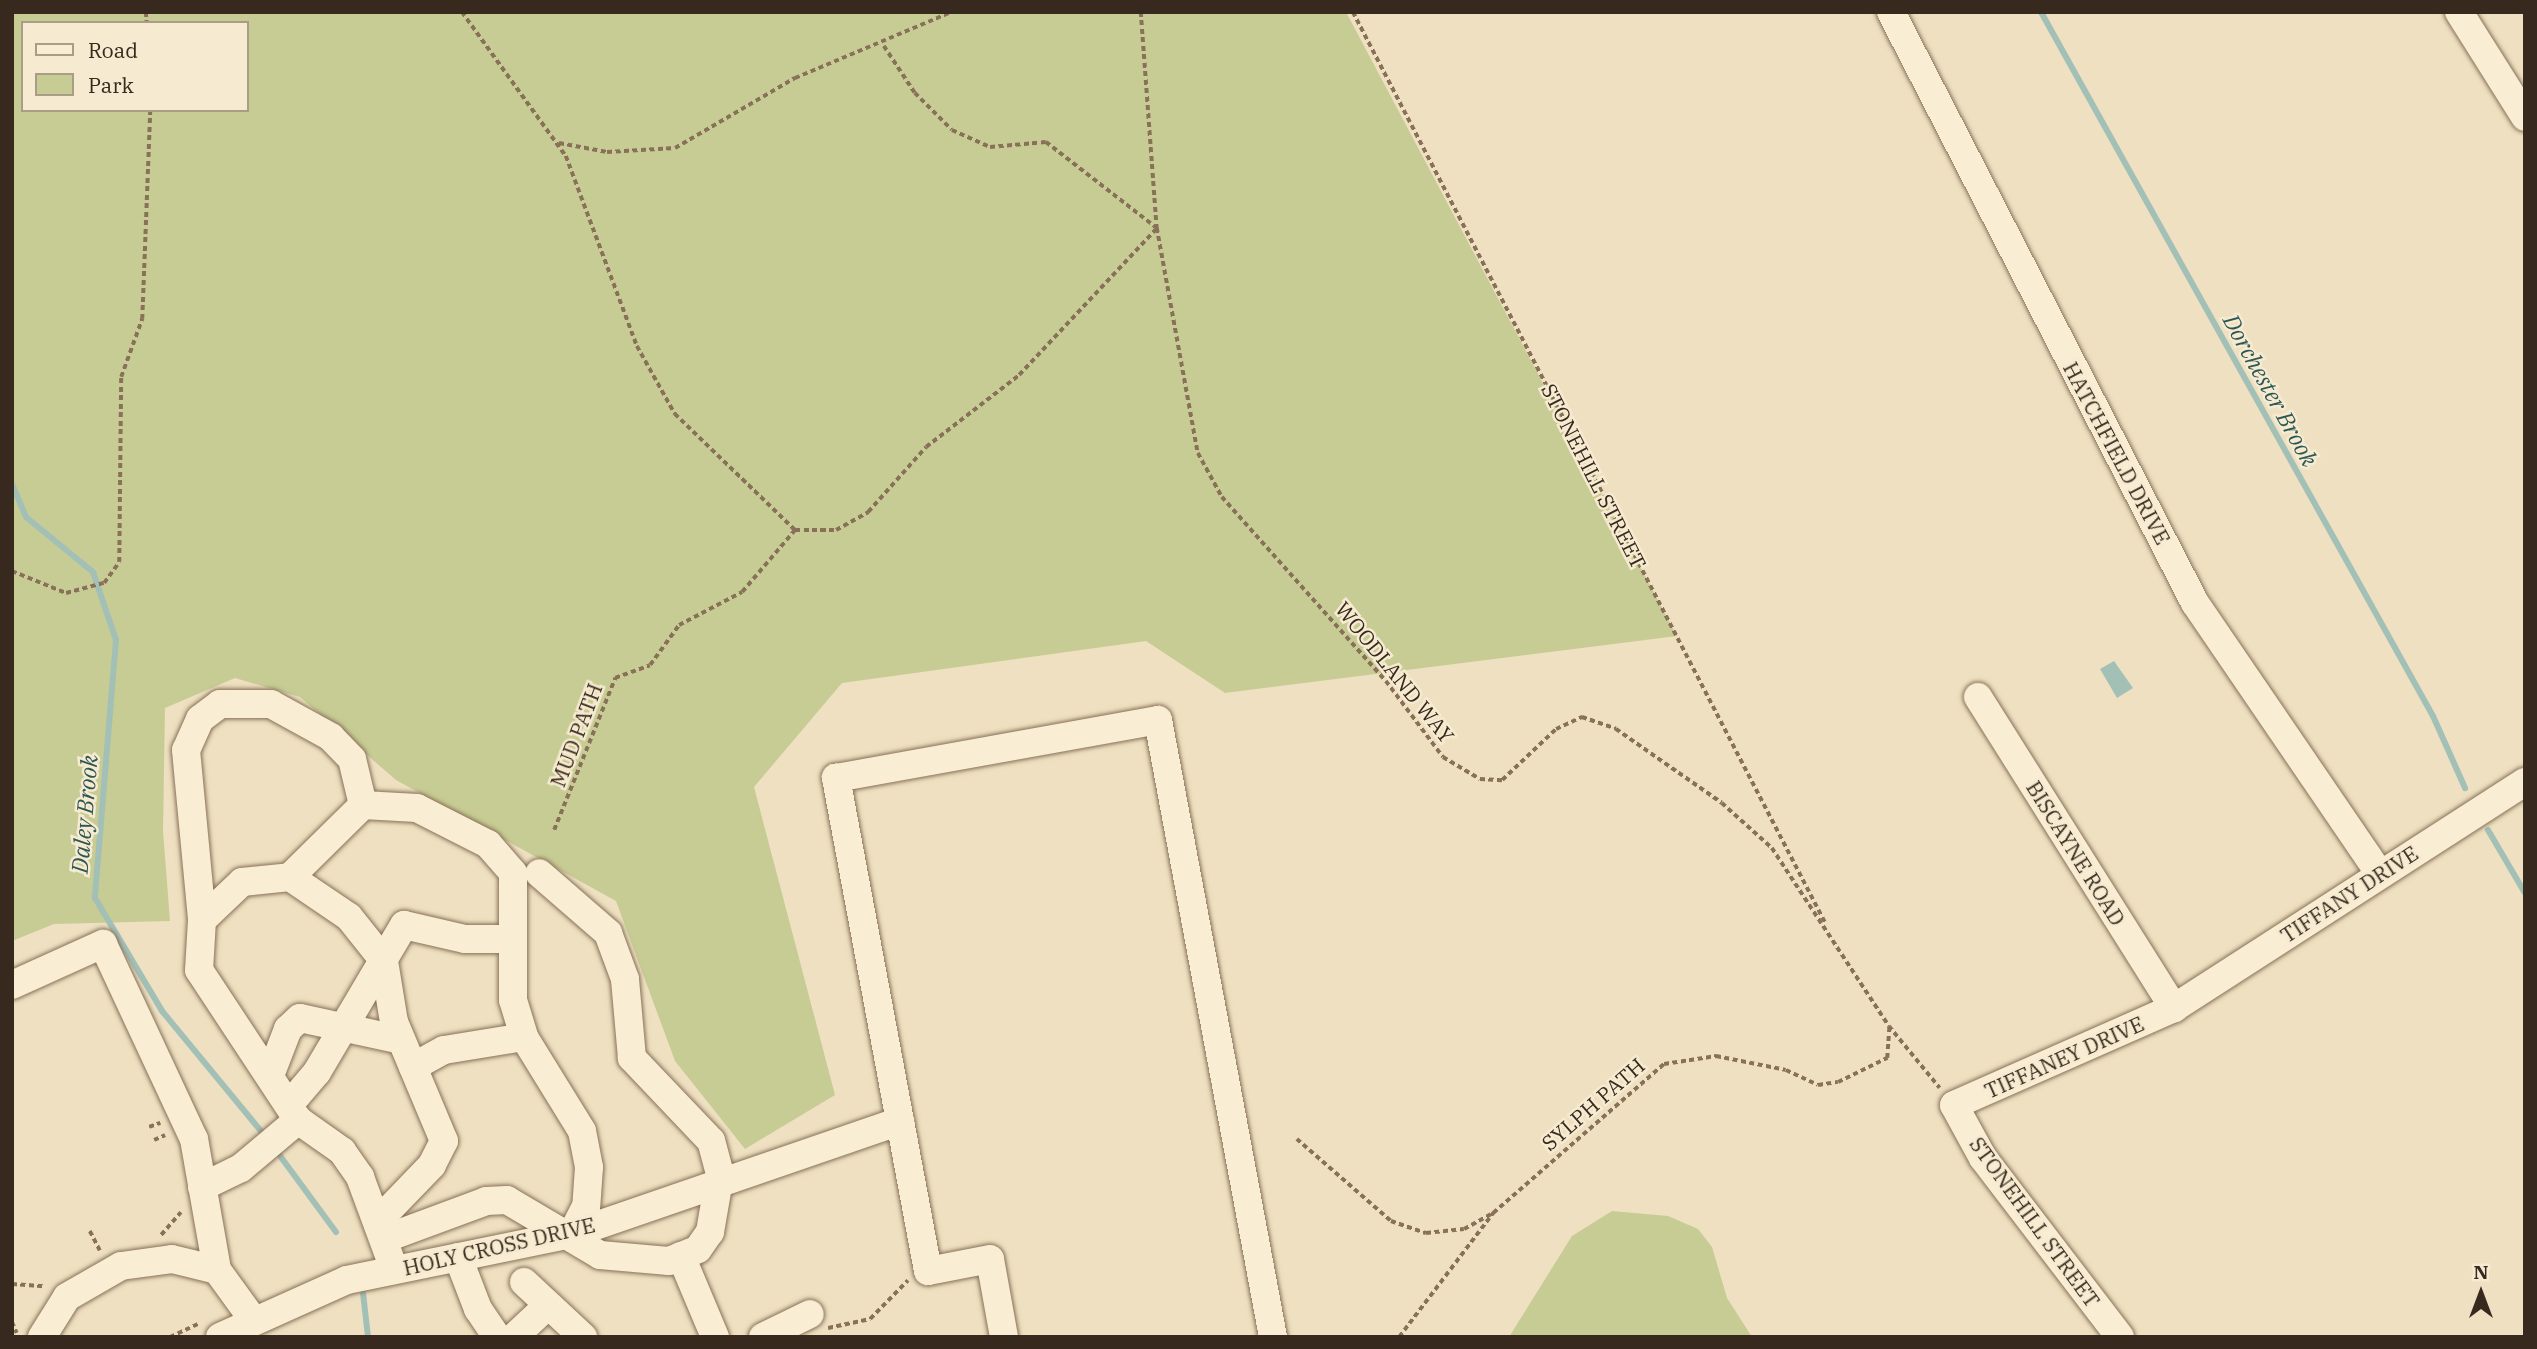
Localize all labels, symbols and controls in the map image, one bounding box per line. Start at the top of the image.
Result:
legend [21,21,248,112]
text: Road [88,36,138,64]
text: Park [88,71,134,99]
water label: Dorchester Brook [2218,309,2324,471]
street label: HATCHFIELD DRIVE [2058,357,2176,549]
street label: STONEHILL STREET [1536,379,1652,573]
street label: WOODLAND WAY [1330,596,1460,748]
street label: MUD PATH [545,680,607,790]
water label: Daley Brook [65,754,103,874]
street label: BISCAYNE ROAD [2021,776,2131,930]
street label: TIFFANY DRIVE [2276,840,2422,948]
street label: TIFFANEY DRIVE [1980,1011,2148,1103]
street label: SYLPH PATH [1536,1052,1650,1156]
street label: STONEHILL STREET [1965,1132,2105,1312]
street label: HOLY CROSS DRIVE [401,1212,597,1280]
north arrow [2446,1258,2516,1328]
text: N [2473,1260,2489,1284]

